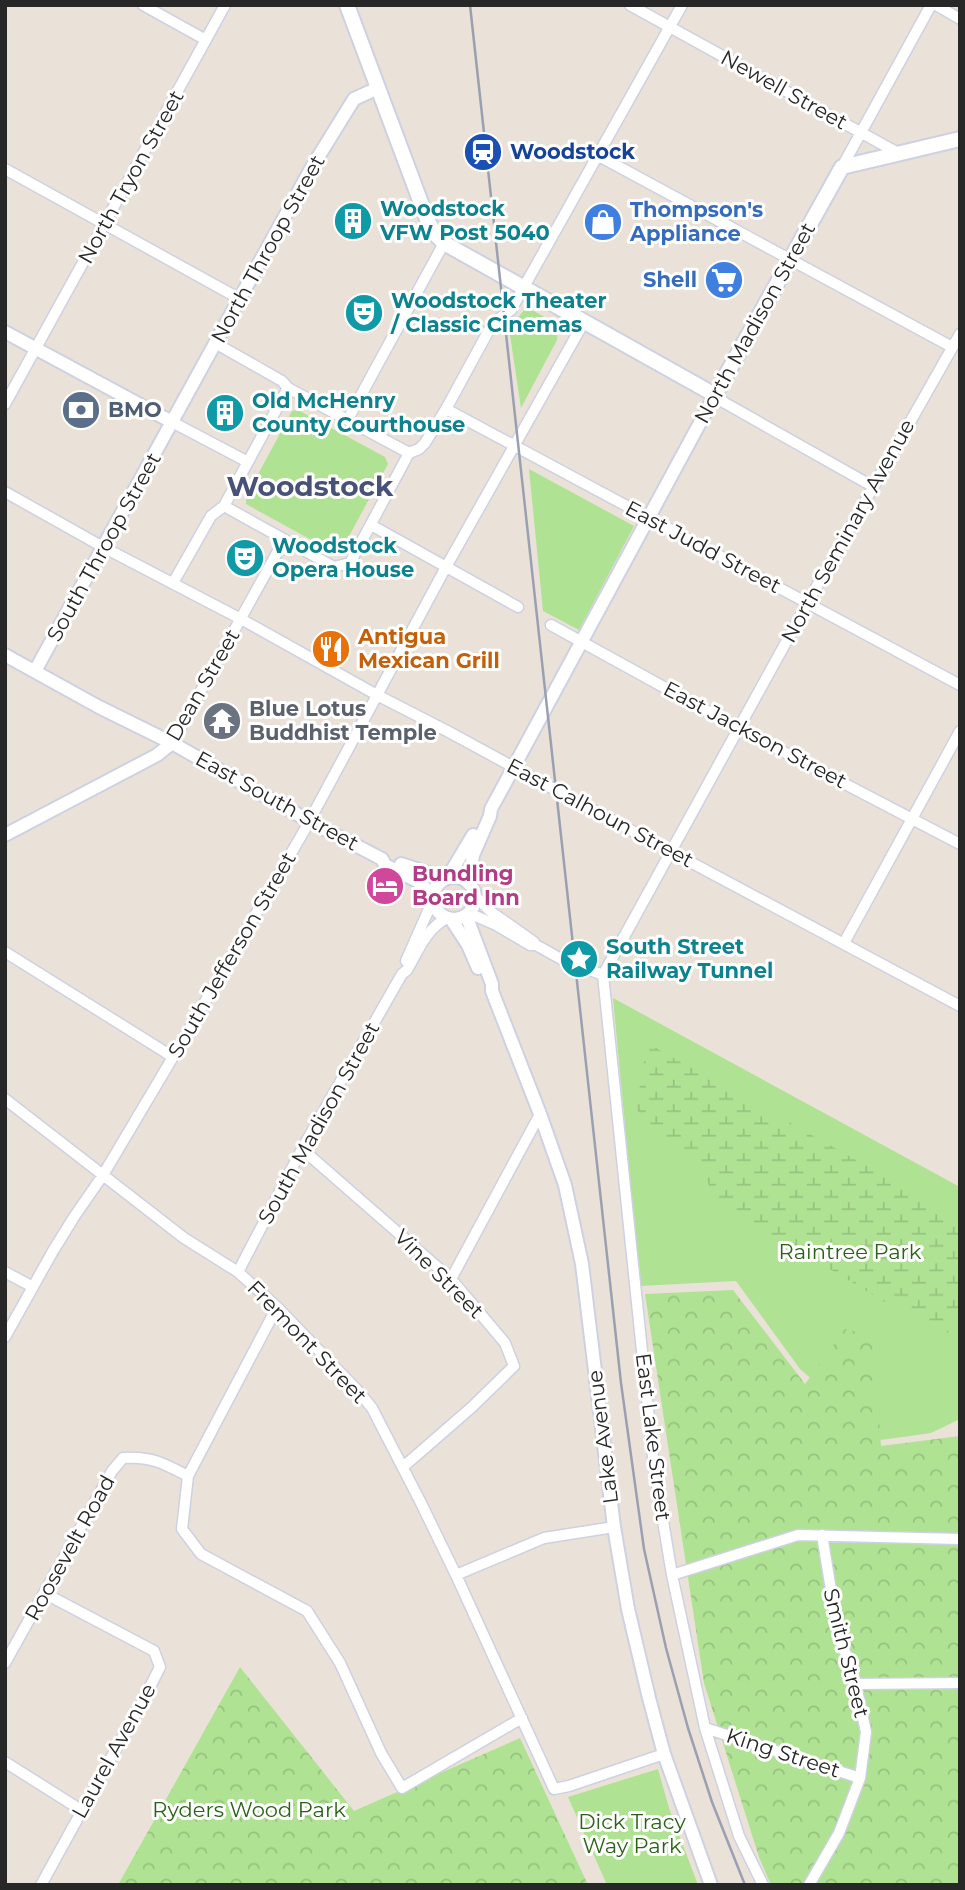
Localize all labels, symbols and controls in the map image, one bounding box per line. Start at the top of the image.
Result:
street label: Newell Street [717,45,852,135]
street label: North Tryon Street [72,86,189,268]
station icon: Woodstock [462,131,504,173]
place label: Woodstock [510,139,635,164]
street label: North Throop Street [205,150,330,347]
place label: Woodstock VFW Post 5040 [379,196,550,245]
place label: Thompson's Appliance [629,197,763,246]
building icon: Woodstock VFW Post 5040 [332,200,374,242]
shop icon: Thompson's Appliance [582,201,624,243]
street label: North Madison Street [689,218,820,428]
supermarket icon: Shell [703,259,745,301]
place label: Shell [643,267,697,292]
place label: Woodstock Theater / Classic Cinemas [390,288,607,337]
theatre icon: Woodstock Theater / Classic Cinemas [343,292,385,334]
place label: Old McHenry County Courthouse [252,388,465,437]
bank icon: BMO [60,389,102,431]
building icon: Old McHenry County Courthouse [204,392,246,434]
place label: BMO [108,397,162,422]
street label: North Seminary Avenue [776,415,920,647]
street label: South Throop Street [41,448,166,646]
district label: Woodstock [227,469,394,503]
street label: East Judd Street [621,495,785,598]
place label: Woodstock Opera House [272,533,414,582]
theatre icon: Woodstock Opera House [224,537,266,579]
street label: Dean Street [160,624,245,745]
place label: Antigua Mexican Grill [357,624,500,673]
restaurant icon: Antigua Mexican Grill [310,628,352,670]
street label: East Jackson Street [659,676,851,793]
place label: Blue Lotus Buddhist Temple [249,696,437,745]
temple icon: Blue Lotus Buddhist Temple [201,700,243,742]
street label: East South Street [191,745,363,856]
street label: East Calhoun Street [503,753,698,872]
street label: South Jefferson Street [162,847,301,1062]
place label: Bundling Board Inn [412,861,520,910]
hotel icon: Bundling Board Inn [364,865,406,907]
place label: South Street Railway Tunnel [606,934,773,983]
place icon: South Street Railway Tunnel [558,938,600,980]
street label: South Madison Street [253,1017,385,1228]
street label: Vine Street [390,1224,489,1323]
park label: Raintree Park [779,1239,922,1264]
street label: Fremont Street [242,1275,372,1408]
street label: East Lake Street [631,1351,676,1522]
street label: Lake Avenue [582,1369,623,1505]
street label: Roosevelt Road [19,1471,120,1625]
street label: Smith Street [818,1586,875,1720]
street label: Laurel Avenue [66,1679,161,1822]
street label: King Street [723,1722,843,1783]
park label: Ryders Wood Park [152,1797,346,1822]
park label: Dick Tracy Way Park [578,1809,686,1858]

